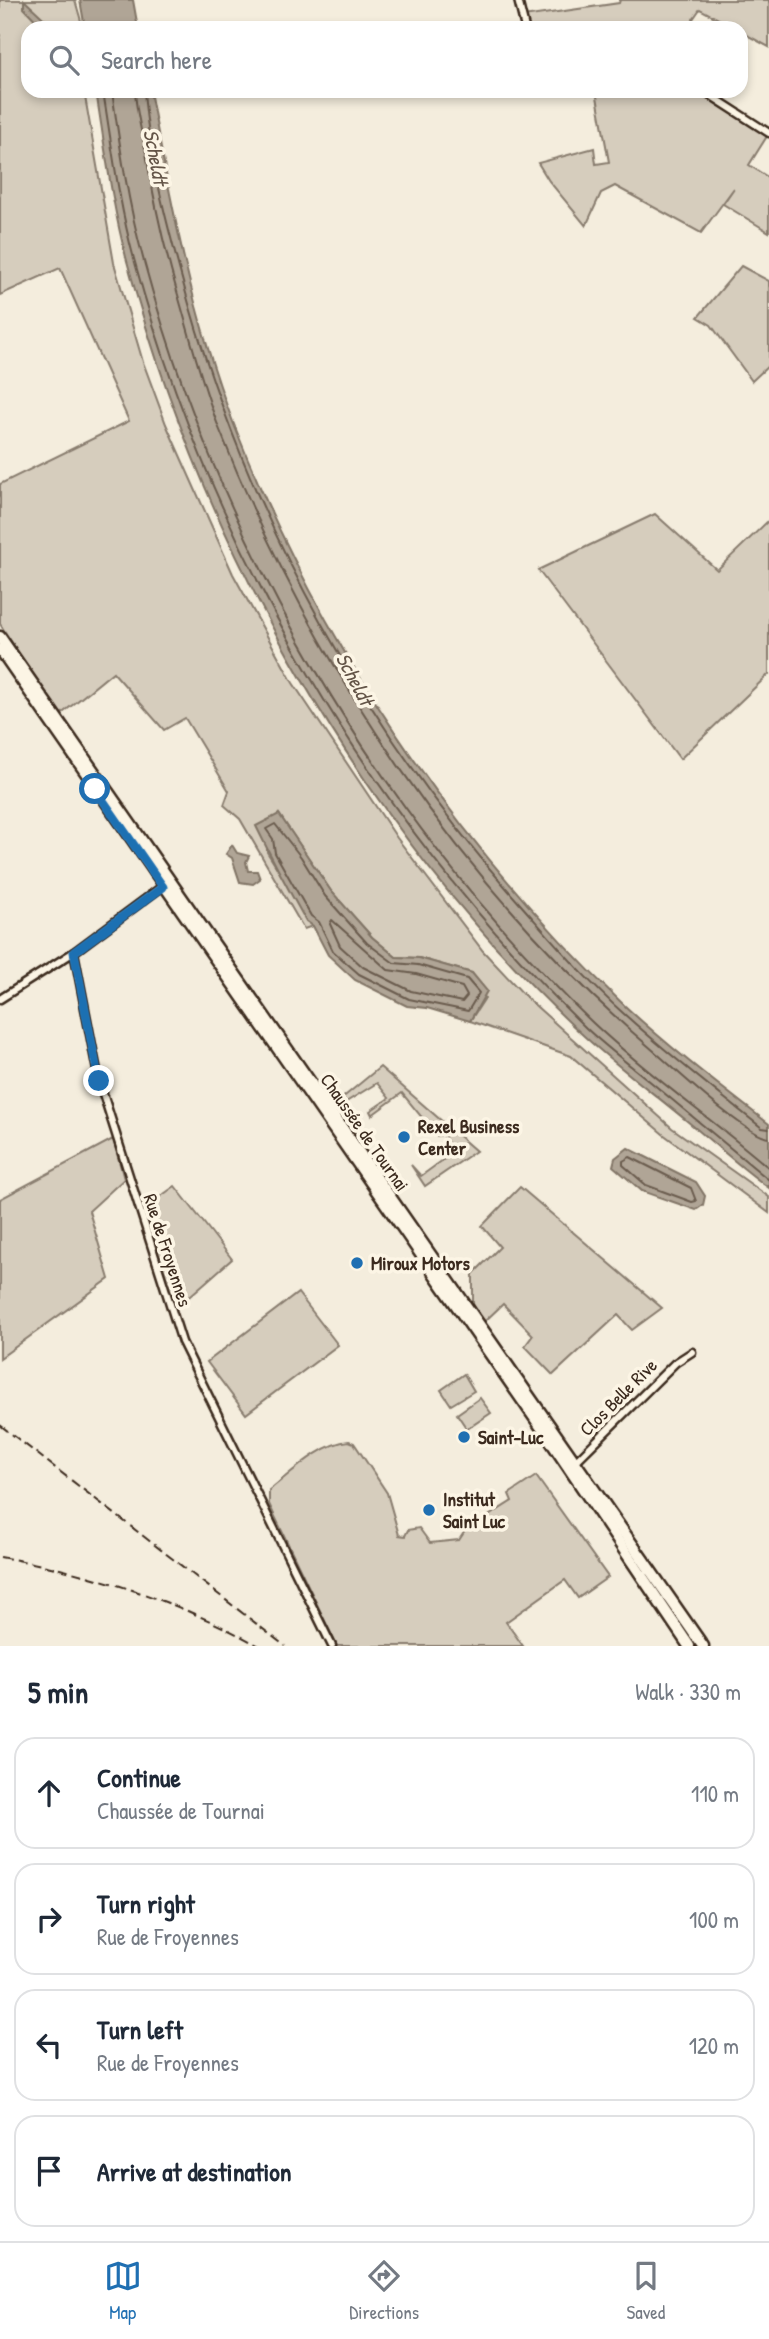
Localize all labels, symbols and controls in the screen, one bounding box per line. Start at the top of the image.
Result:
search box [21,21,748,98]
icon: search [45,41,83,79]
text: Search here [101,42,212,77]
water label: Scheldt [136,127,176,190]
water label: Scheldt [329,647,382,713]
route start [79,773,110,804]
route end [83,1065,114,1096]
street label: Chaussée de Tournai [315,1068,415,1196]
place label: Rexel Business Center [418,1113,520,1161]
marker: Rexel Business Center [396,1129,412,1145]
street label: Rue de Froyennes [138,1190,198,1310]
place label: Miroux Motors [371,1250,470,1276]
marker: Miroux Motors [349,1255,365,1271]
street label: Clos Belle Rive [573,1352,663,1442]
place label: Saint-Luc [478,1424,544,1450]
marker: Saint-Luc [456,1429,472,1445]
place label: Institut Saint Luc [443,1486,506,1534]
marker: Institut Saint Luc [421,1502,437,1518]
text: 5 min [28,1672,88,1712]
text: Walk · 330 m [635,1676,741,1707]
text: Continue [97,1760,181,1795]
icon: ahead [30,1774,68,1812]
text: 110 m [691,1778,739,1809]
text: Chaussée de Tournai [97,1795,265,1826]
text: Turn right [97,1886,195,1921]
icon: right [30,1900,68,1938]
text: 100 m [689,1904,739,1935]
text: Rue de Froyennes [97,1921,239,1952]
text: Turn left [97,2012,183,2047]
icon: left [30,2026,68,2064]
text: 120 m [689,2030,739,2061]
text: Rue de Froyennes [97,2047,239,2078]
icon: arrive [30,2152,68,2190]
text: Arrive at destination [97,2154,292,2189]
tab: Map [104,2257,142,2325]
tab: Directions [349,2257,419,2325]
tab: Saved [627,2257,665,2325]

